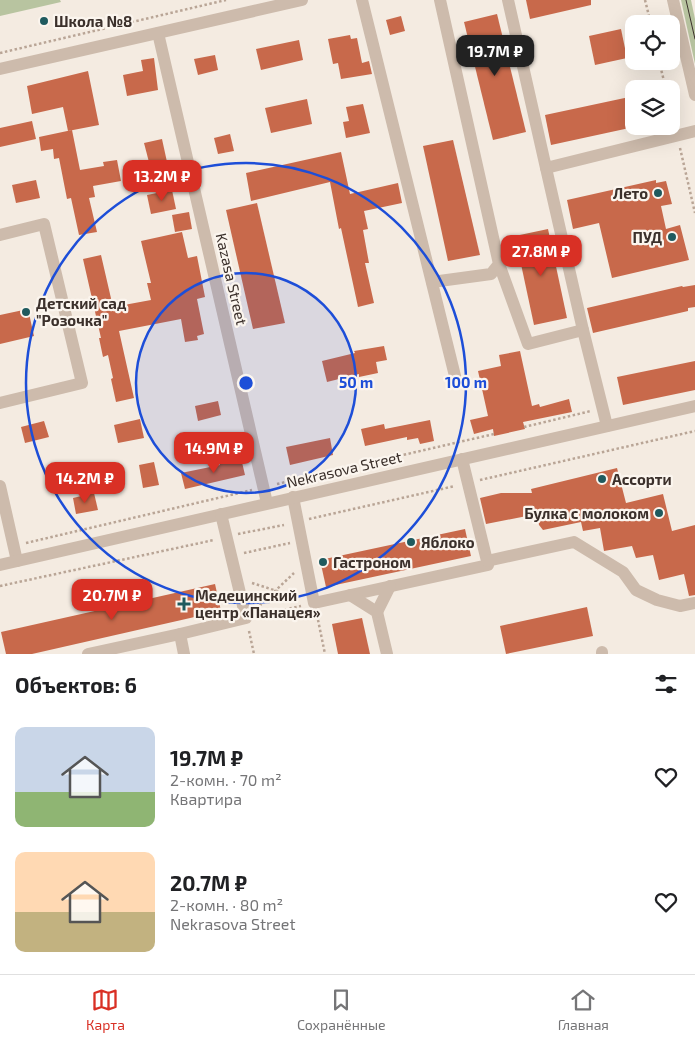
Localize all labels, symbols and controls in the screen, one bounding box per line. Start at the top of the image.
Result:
place label: Школа №8 [54,12,132,30]
marker: Школа №8 [38,15,50,27]
map controls [625,15,680,135]
button: locate [625,15,680,70]
pin: 19.7M ₽ [449,34,541,77]
text: 19.7M ₽ [467,41,523,60]
button: layers [625,80,680,135]
pin: 13.2M ₽ [116,160,208,202]
text: 13.2M ₽ [134,166,190,185]
place label: Лето [613,184,648,202]
marker: Лето [652,187,664,199]
place label: ПУД [633,228,662,246]
street label: Kazasa Street [213,231,251,327]
marker: ПУД [666,231,678,243]
pin: 27.8M ₽ [495,234,587,277]
text: 27.8M ₽ [512,241,570,260]
place label: Детский сад "Розочка" [36,294,127,329]
marker: Детский сад "Розочка" [20,306,32,318]
text: 50 m [339,373,373,391]
text: 100 m [445,373,487,391]
centre of rings [237,374,255,392]
pin: 14.9M ₽ [168,432,260,474]
text: 14.9M ₽ [185,438,243,457]
street label: Nekrasova Street [285,447,404,491]
pin: 14.2M ₽ [39,462,131,504]
text: 14.2M ₽ [56,468,114,487]
place label: Ассорти [612,470,672,488]
marker: Ассорти [596,473,608,485]
place label: Булка с молоком [524,504,649,522]
marker: Булка с молоком [653,507,665,519]
place label: Яблоко [421,533,475,551]
marker: Яблоко [405,536,417,548]
place label: Гастроном [333,553,411,571]
marker: Гастроном [317,556,329,568]
pin: 20.7M ₽ [66,578,158,621]
text: 20.7M ₽ [83,585,141,604]
place label: Медецинский центр «Панацея» [195,586,321,621]
marker: Медецинский центр «Панацея» [177,597,191,611]
icon: filters [652,670,680,698]
text: Объектов: 6 [15,672,137,697]
text: 19.7M ₽ [170,745,243,770]
icon: home [55,747,115,807]
icon: heart [652,763,680,791]
text: 2-комн. · 70 m² [170,770,282,789]
text: Квартира [170,789,242,808]
text: 20.7M ₽ [170,870,247,895]
icon: home [55,872,115,932]
icon: heart [652,888,680,916]
text: 2-комн. · 80 m² [170,895,283,914]
text: Nekrasova Street [170,914,296,933]
tab: Карта [86,986,125,1033]
tab: Сохранённые [297,986,386,1033]
tab: Главная [558,986,609,1033]

